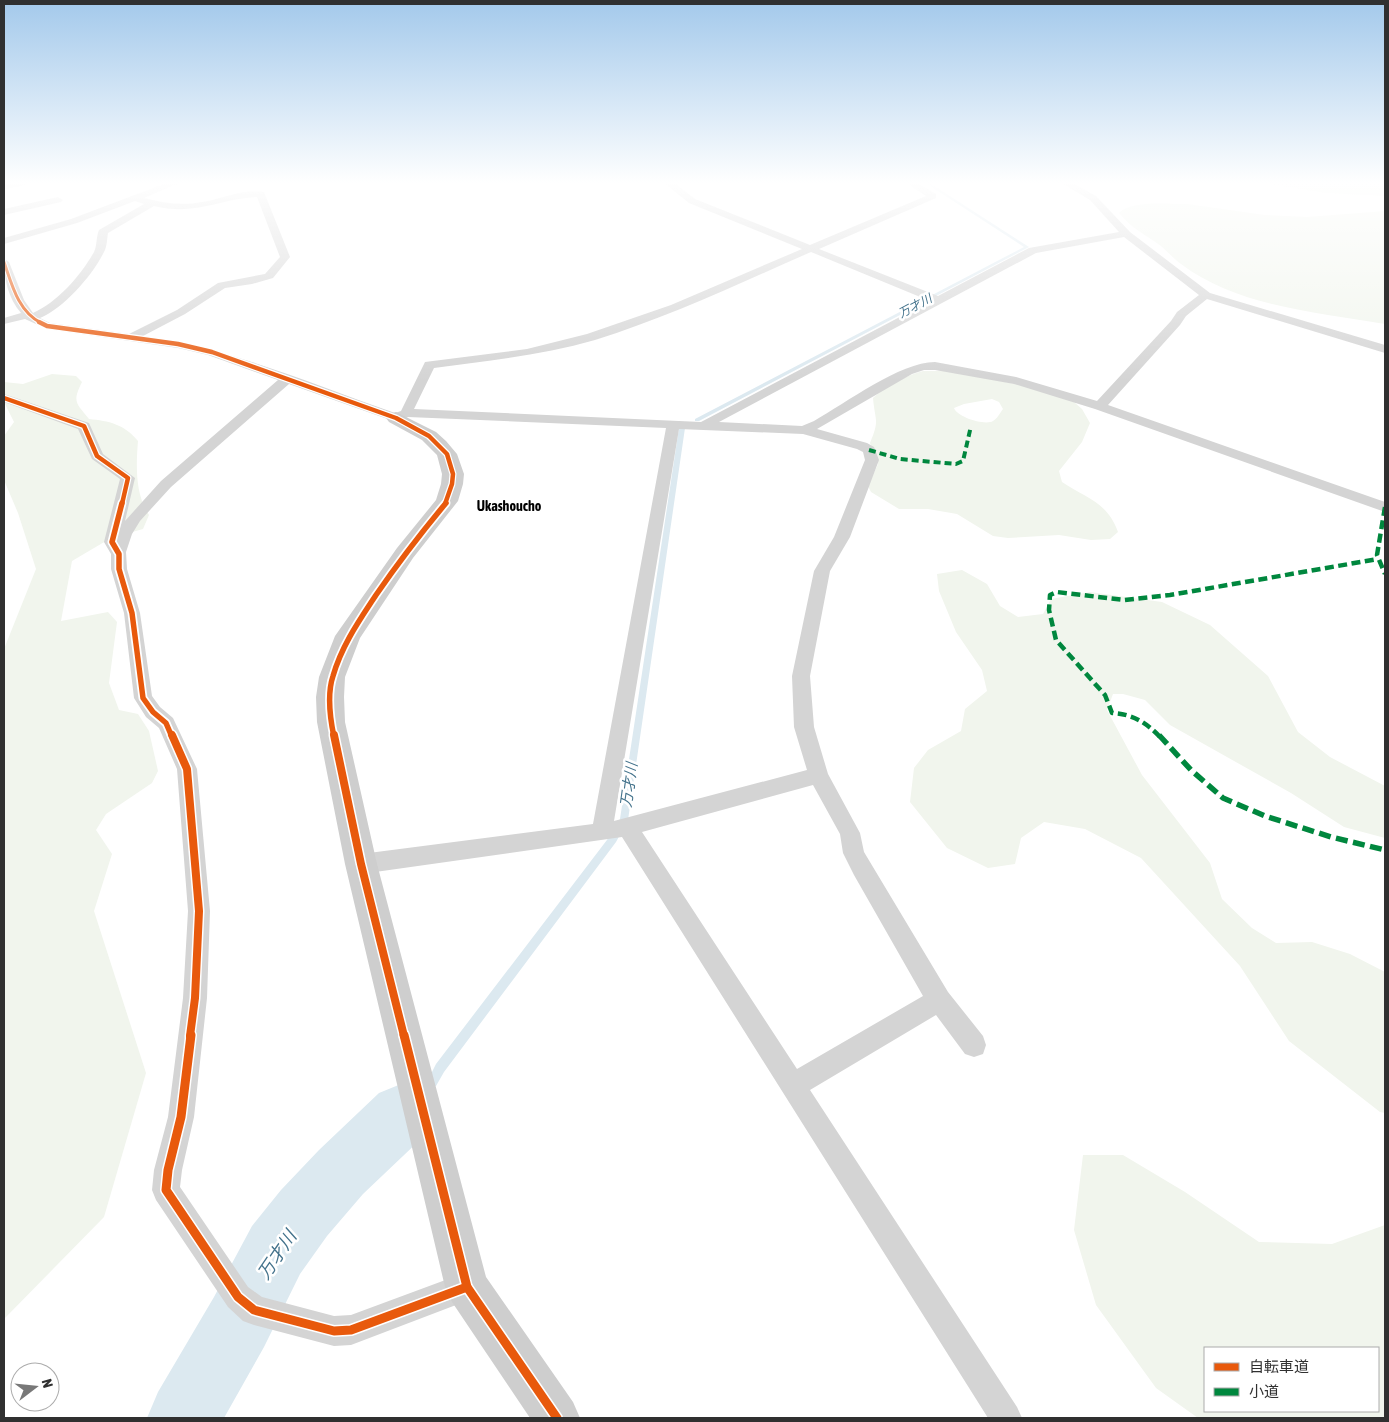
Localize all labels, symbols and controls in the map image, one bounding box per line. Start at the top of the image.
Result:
water label: 万才川 [896,290,936,321]
district label: Ukashoucho [477,498,542,514]
water label: 万才川 [617,759,640,808]
water label: 万才川 [253,1225,302,1283]
legend [1204,1347,1379,1412]
text: 自転車道 [1249,1358,1309,1375]
north arrow [10,1362,60,1412]
text: N [39,1377,56,1390]
text: 小道 [1249,1383,1279,1400]

